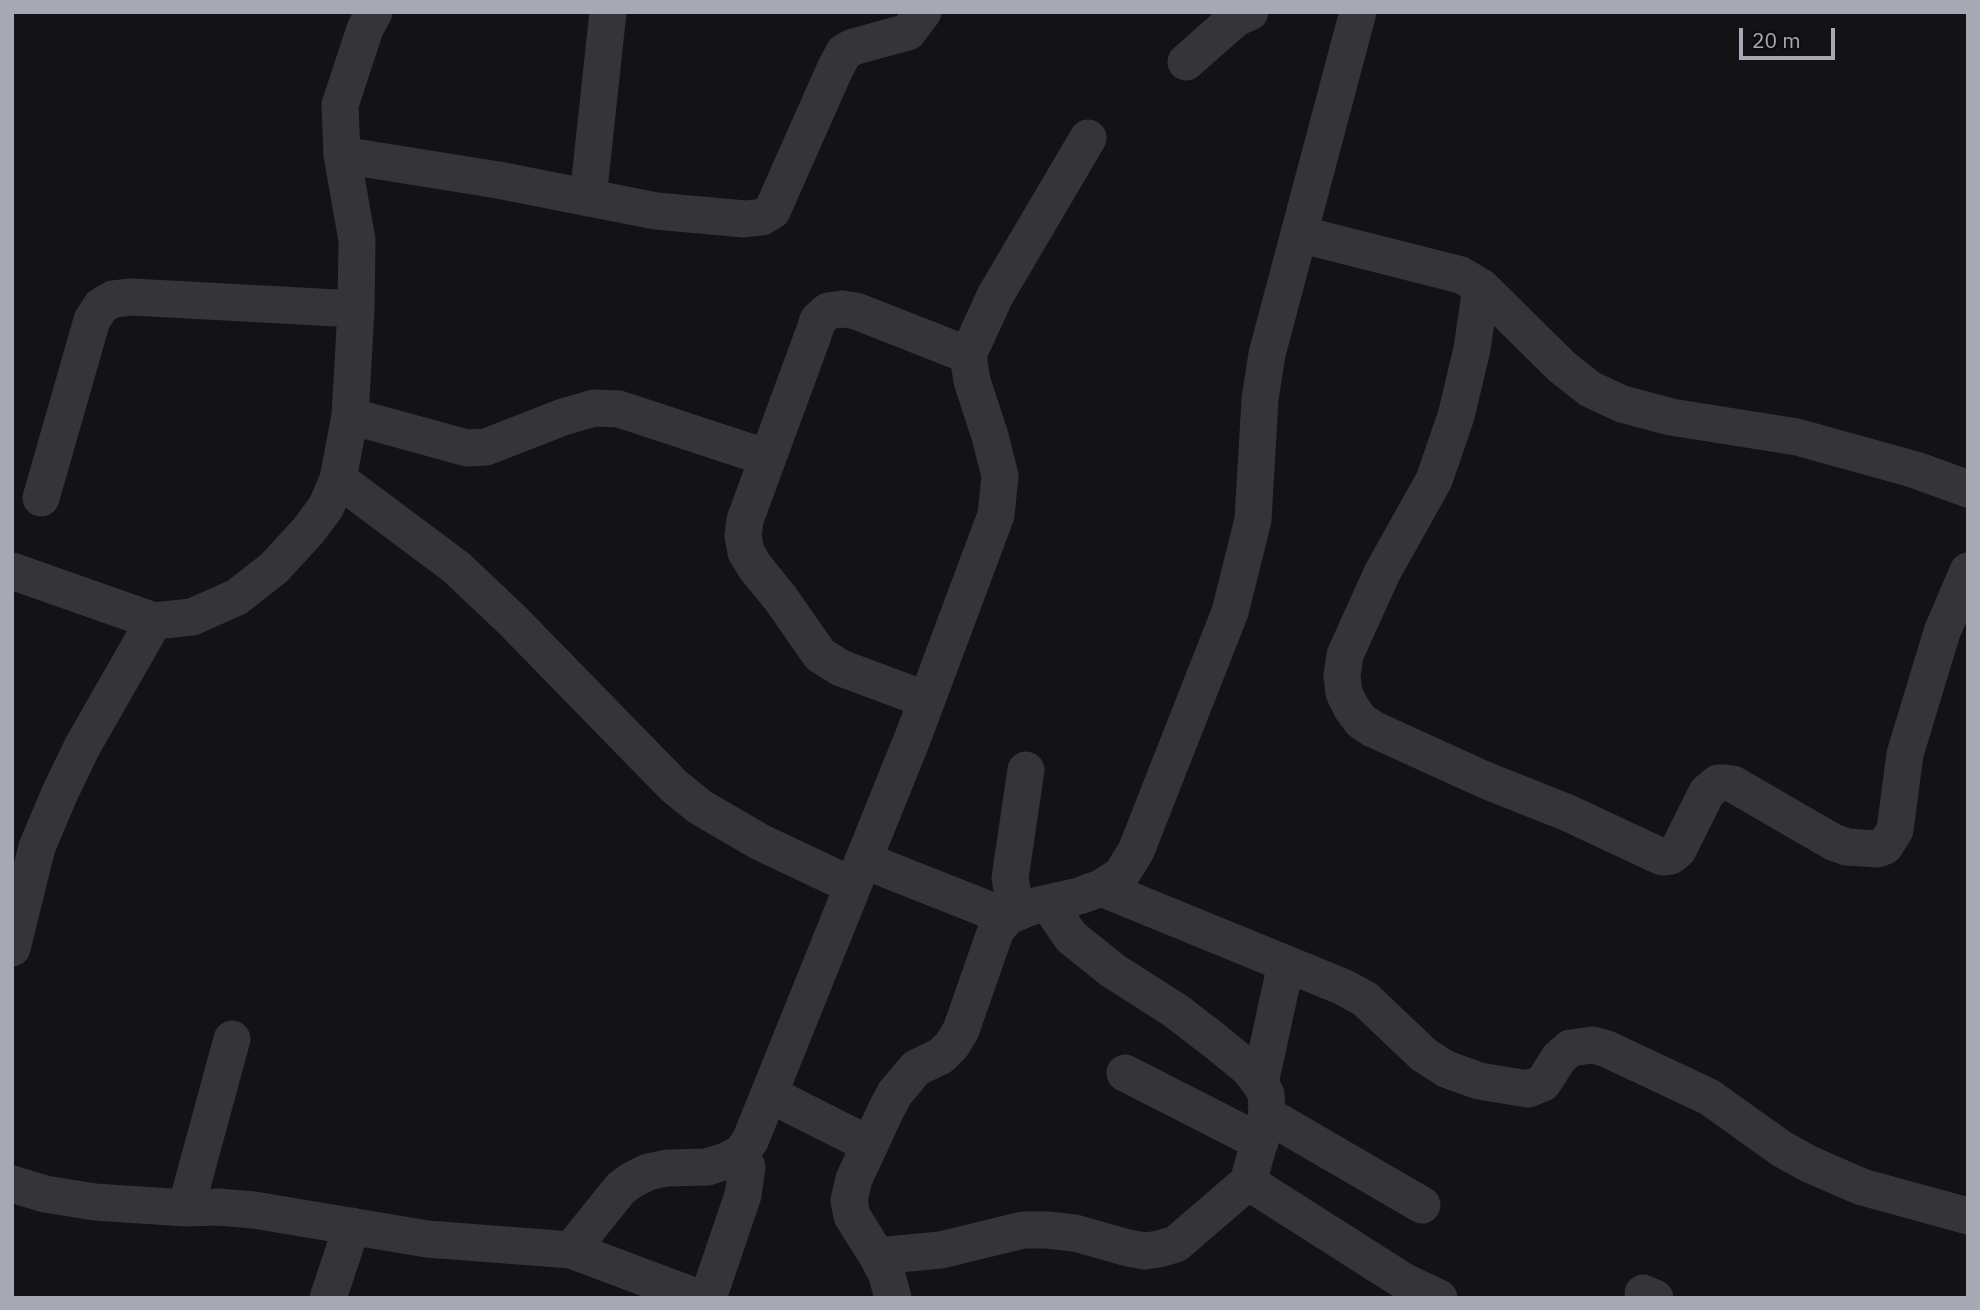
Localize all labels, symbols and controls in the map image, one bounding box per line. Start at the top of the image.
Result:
scale bar [1742,14,1838,58]
text: 20 m [1752,26,1801,54]

